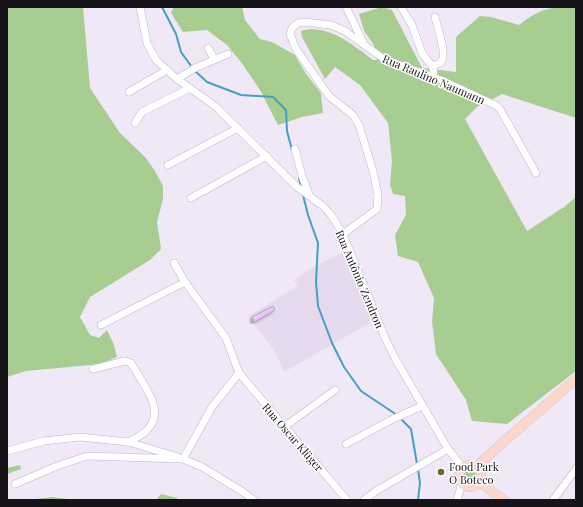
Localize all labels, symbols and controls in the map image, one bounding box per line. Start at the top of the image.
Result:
street label: Rua Raulino Naumann [380,51,488,108]
street label: Rua Antônio Zendron [332,228,388,331]
street label: Rua Oscar Klüger [259,400,327,474]
place label: Food Park O Boteco [449,459,499,487]
marker: Food Park O Boteco [436,467,446,477]

